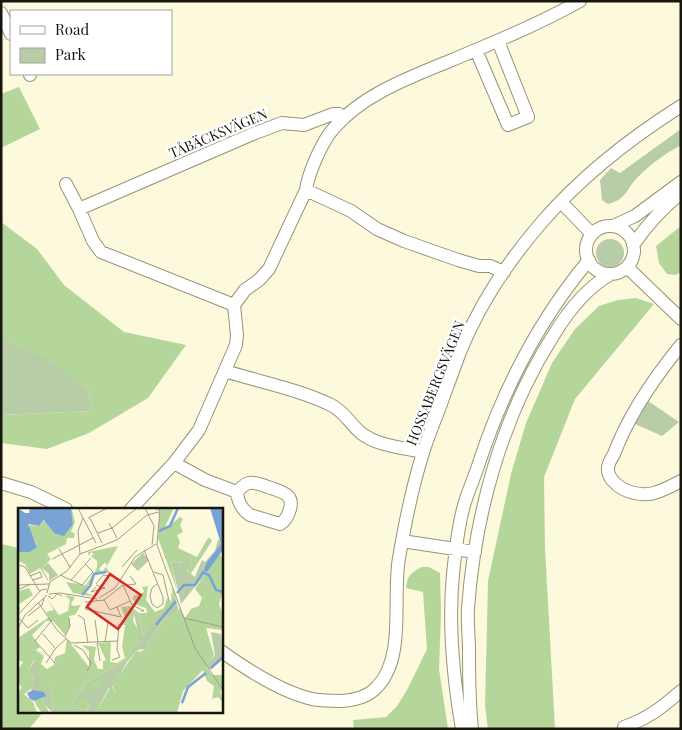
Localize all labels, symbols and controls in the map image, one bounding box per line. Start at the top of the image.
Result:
legend [10,10,172,75]
text: Road [55,19,89,39]
text: Park [55,44,87,64]
street label: TÅBÄCKSVÄGEN [166,104,270,162]
street label: HOSSABERGSVÄGEN [401,318,469,448]
inset map [18,508,222,712]

